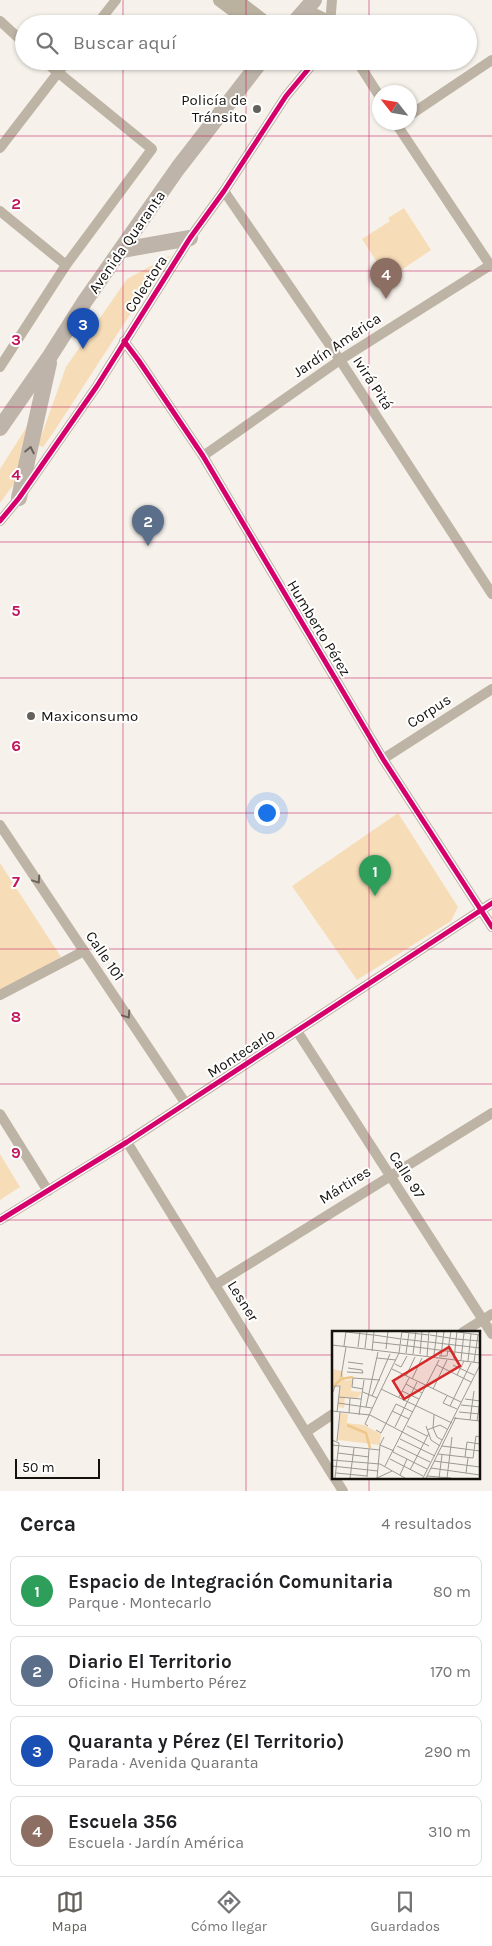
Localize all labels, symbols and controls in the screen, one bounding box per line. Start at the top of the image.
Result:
search box [15,15,477,70]
icon: search [33,29,61,57]
text: Buscar aquí [73,32,177,54]
north arrow [372,85,417,130]
place label: Policía de Tránsito [181,91,247,126]
marker: Policía de Tránsito [251,103,263,115]
street label: Avenida Quaranta [85,187,169,297]
text: 2 [11,194,21,213]
street label: Colectora [121,252,171,316]
pin: 4 [370,258,402,299]
pin: 3 [67,308,99,349]
street label: Jardín América [290,309,384,381]
text: 3 [11,330,21,349]
street label: Ivirá Pitá [349,353,397,413]
one-way arrow [24,446,35,454]
text: 4 [11,465,21,484]
pin: 2 [132,505,164,546]
street label: Humberto Pérez [283,577,355,679]
text: 5 [11,601,21,620]
street label: Corpus [404,690,454,732]
place label: Maxiconsumo [41,707,138,725]
marker: Maxiconsumo [25,710,37,722]
text: 6 [11,736,21,755]
your location [254,800,280,826]
pin: 1 [359,855,391,896]
text: 7 [12,872,20,891]
one-way arrow [31,874,40,884]
street label: Calle 101 [82,928,128,984]
text: 8 [11,1007,21,1026]
one-way arrow [121,1009,130,1019]
street label: Montecarlo [204,1024,278,1082]
text: 9 [11,1143,21,1162]
street label: Calle 97 [385,1148,429,1202]
street label: Mártires [316,1162,374,1208]
street label: Lesner [224,1277,263,1325]
inset map [332,1331,480,1478]
scale bar [15,1456,100,1479]
text: 50 m [22,1459,55,1476]
text: Cerca [20,1512,76,1536]
text: 4 resultados [381,1514,472,1533]
text: Espacio de Integración Comunitaria [68,1571,393,1593]
text: 1 [34,1582,40,1601]
text: 80 m [433,1582,471,1601]
text: Parque · Montecarlo [68,1593,211,1612]
text: Diario El Territorio [68,1651,232,1673]
text: 2 [32,1662,42,1681]
text: 170 m [430,1662,471,1681]
text: Oficina · Humberto Pérez [68,1673,247,1692]
text: Quaranta y Pérez (El Territorio) [68,1731,344,1753]
text: 3 [32,1742,42,1761]
text: 290 m [424,1742,471,1761]
text: Parada · Avenida Quaranta [68,1753,259,1772]
text: Escuela 356 [68,1811,177,1833]
text: 4 [32,1822,42,1841]
text: 310 m [428,1822,471,1841]
text: Escuela · Jardín América [68,1833,244,1852]
tab: Mapa [52,1888,87,1935]
tab: Cómo llegar [191,1888,267,1935]
tab: Guardados [371,1888,440,1935]

